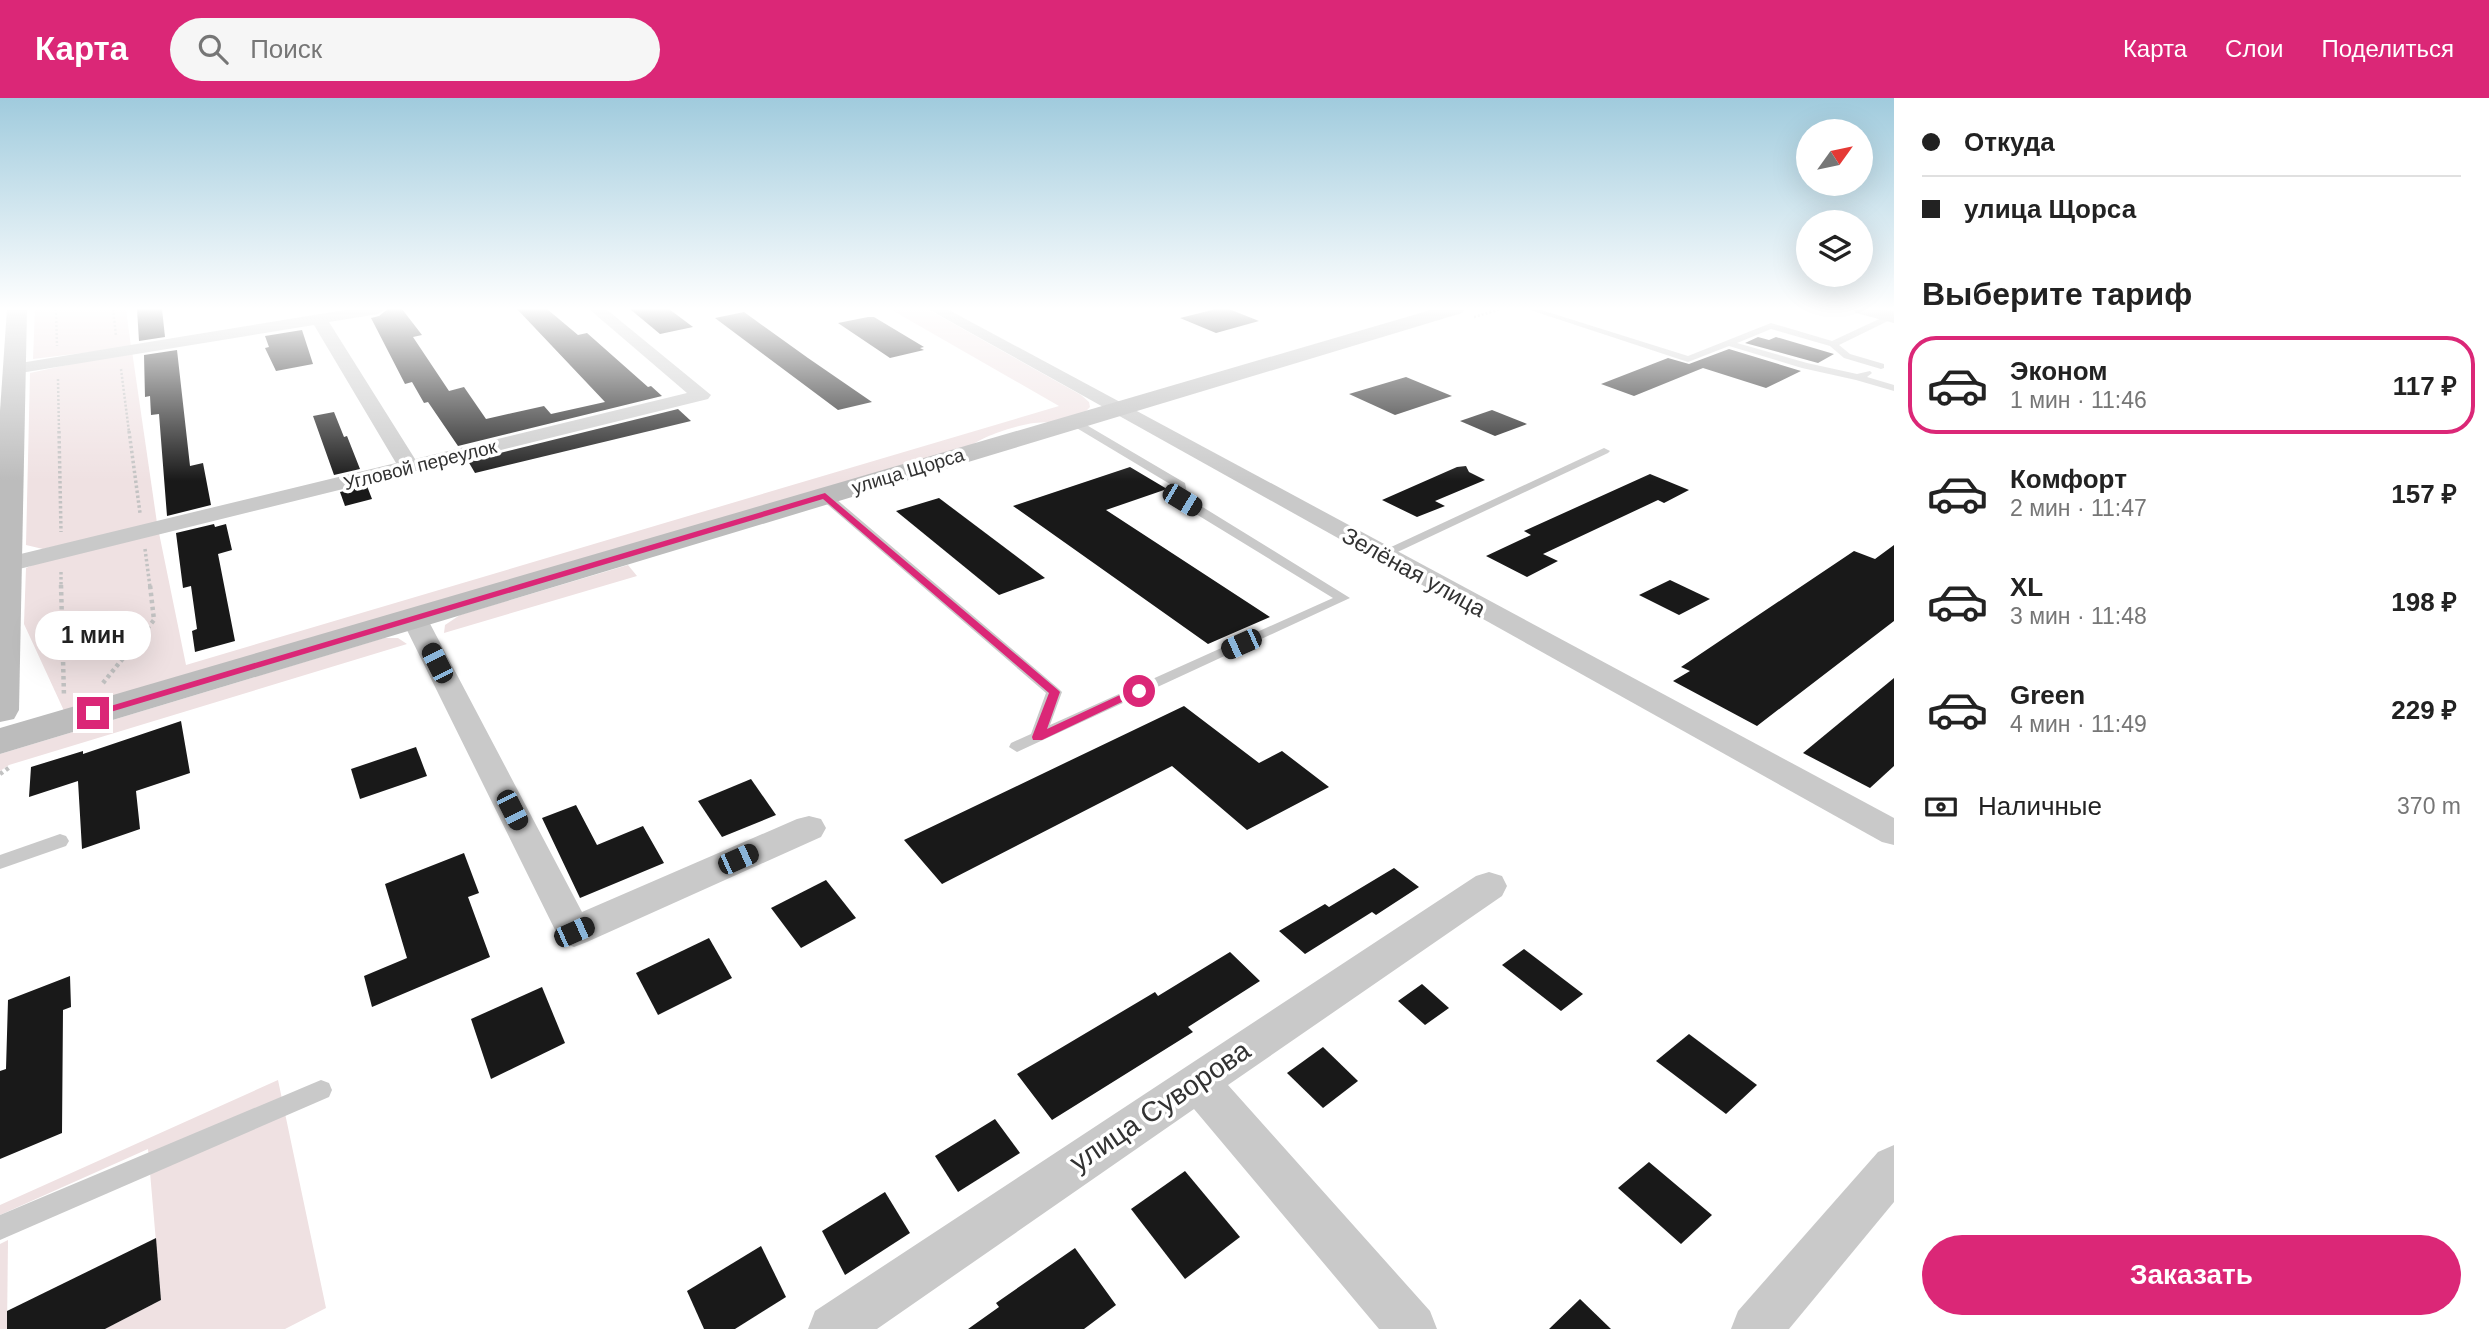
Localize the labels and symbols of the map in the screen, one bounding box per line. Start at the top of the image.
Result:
north arrow [1796,119,1872,196]
street label: Угловой переулок [341,436,499,494]
street label: улица Щорса [849,444,967,498]
car [1159,480,1206,520]
street label: Зелёная улица [1338,522,1490,622]
callout: 1 мин [35,612,151,660]
car [1218,626,1265,662]
car [419,640,456,686]
route start [1123,675,1155,707]
route end [77,697,109,729]
car [494,787,531,833]
car [715,841,762,877]
car [551,914,598,950]
street label: улица Суворова [1064,1034,1256,1178]

